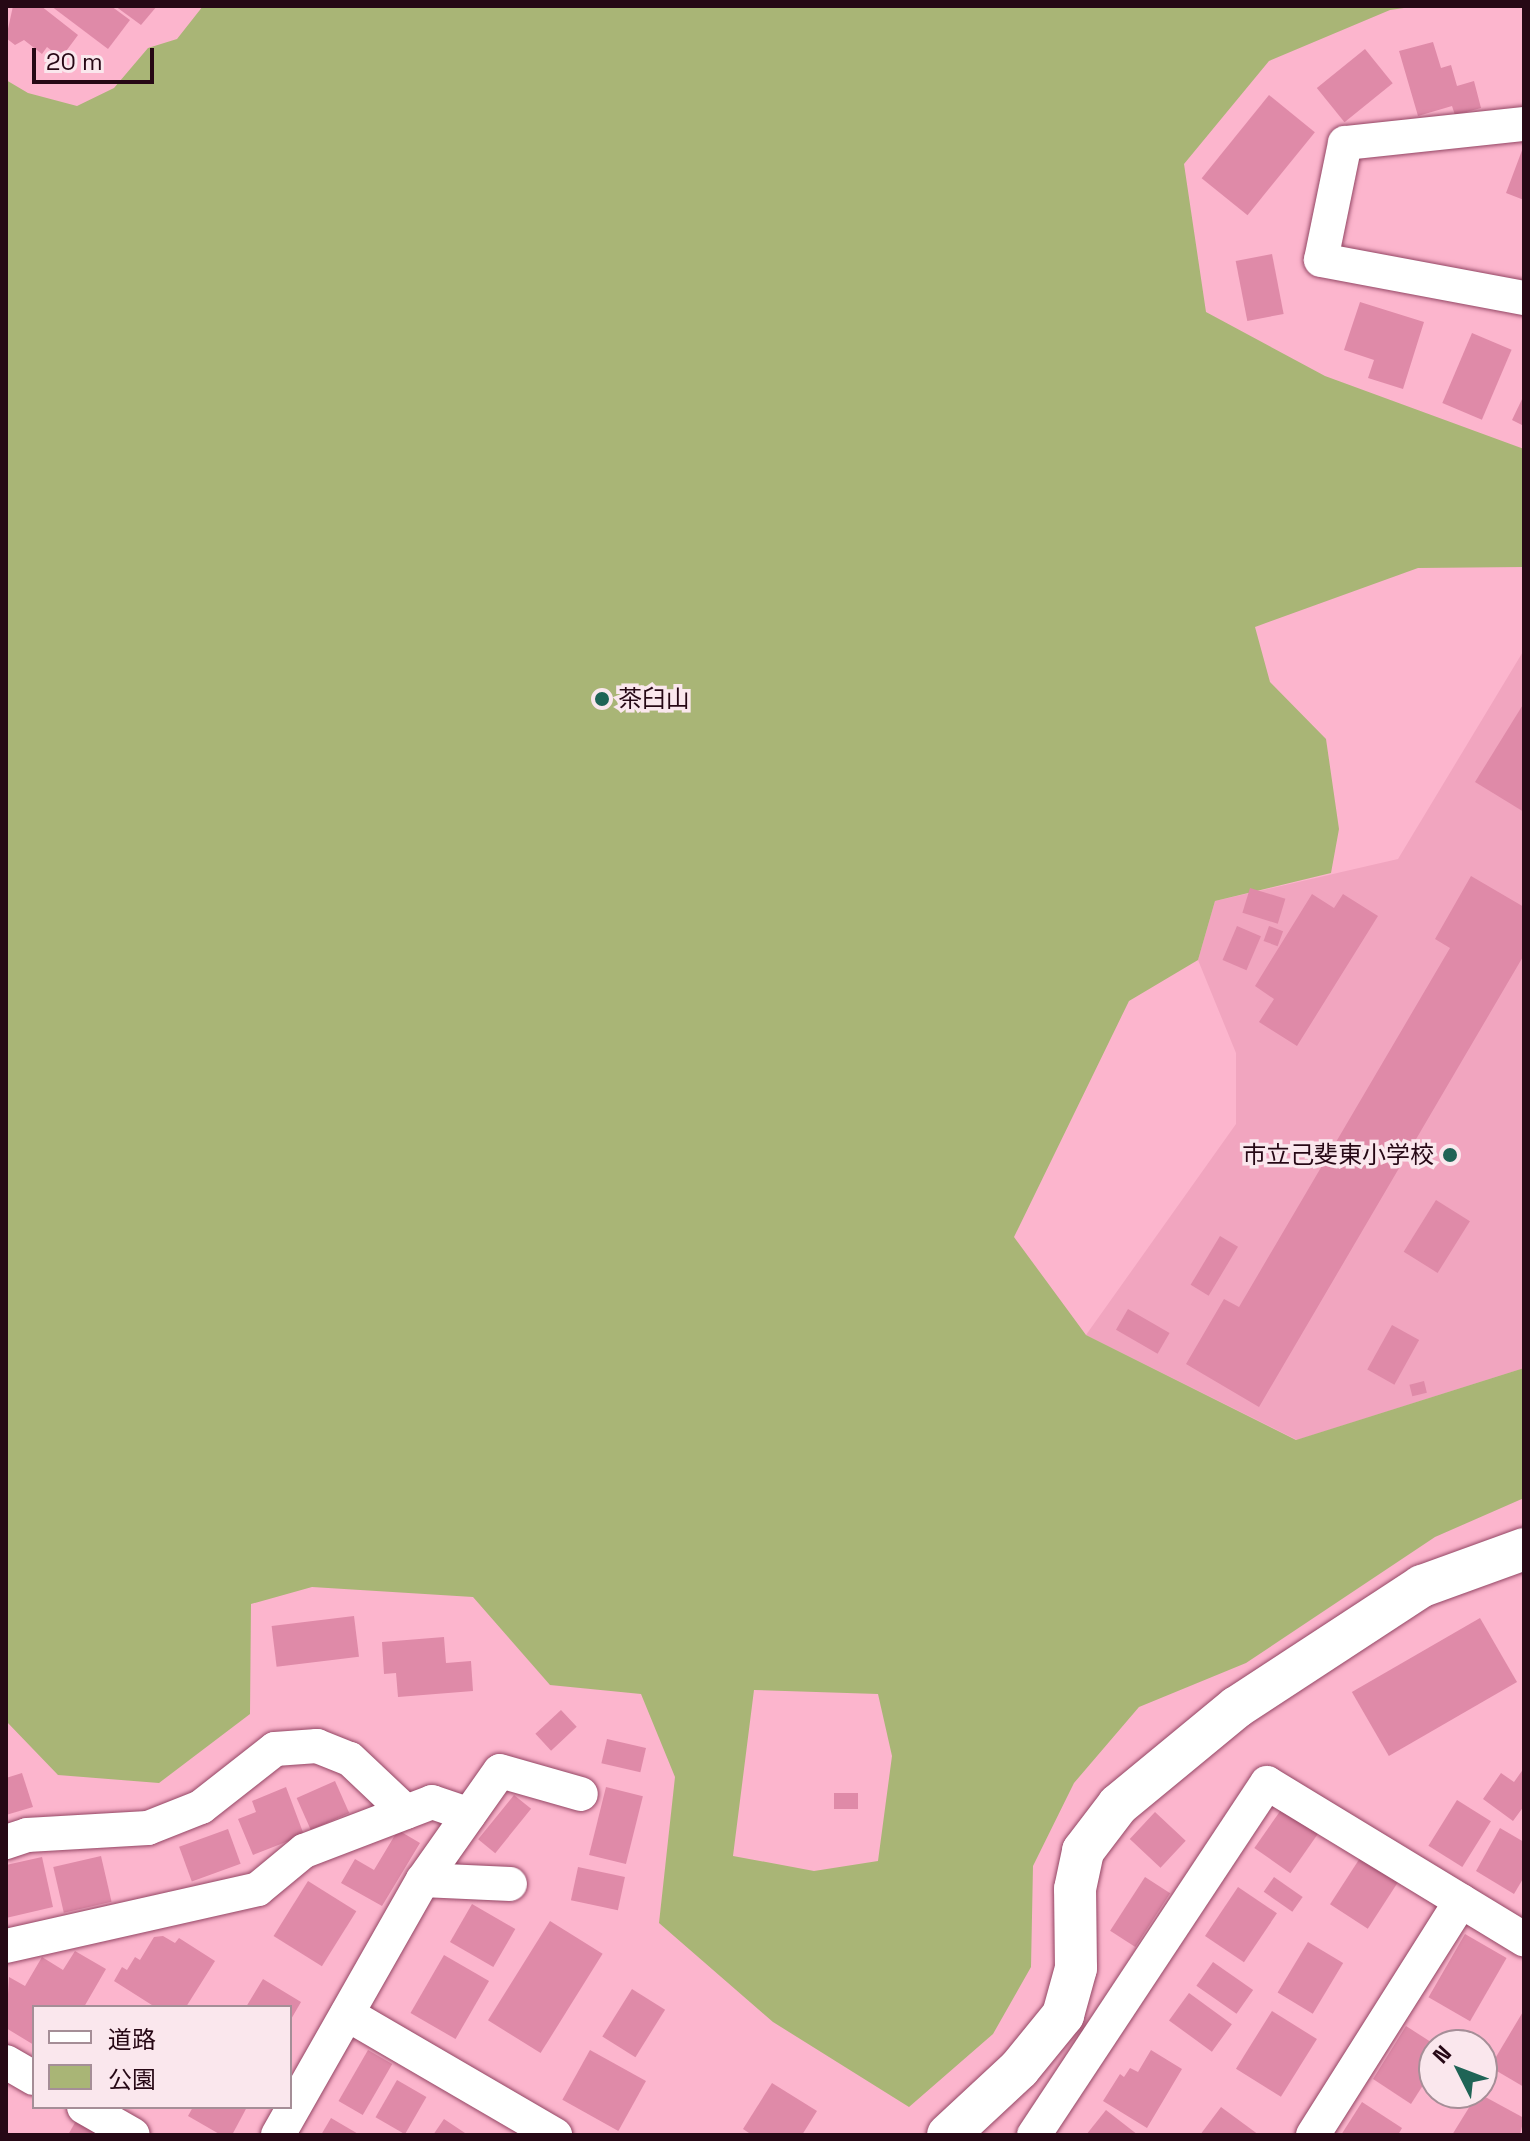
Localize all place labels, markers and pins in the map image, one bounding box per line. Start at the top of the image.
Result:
place label: 茶臼山 [618,685,690,713]
marker: 茶臼山 [593,690,611,708]
place label: 市立己斐東小学校 [1242,1141,1434,1169]
marker: 市立己斐東小学校 [1441,1146,1459,1164]

